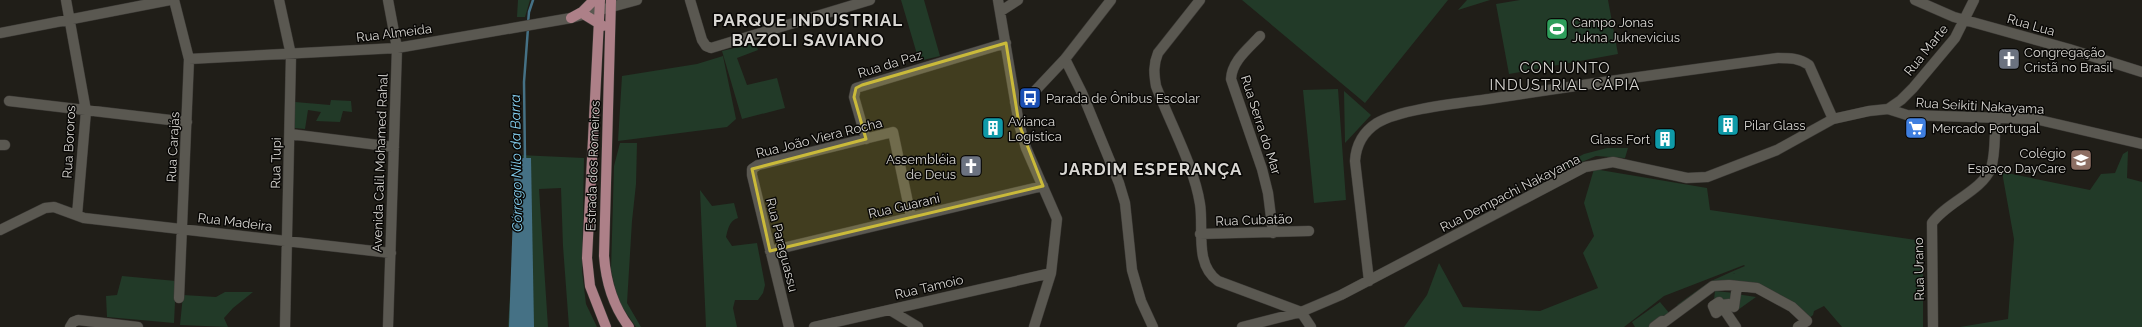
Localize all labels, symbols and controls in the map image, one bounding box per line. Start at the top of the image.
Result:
district label: PARQUE INDUSTRIAL BAZOLI SAVIANO [713,10,903,50]
street label: Rua Lua [2005,11,2057,39]
place label: Campo Jonas Jukna Juknevicius [1572,15,1680,45]
sports icon: Campo Jonas Jukna Juknevicius [1544,16,1570,42]
street label: Rua Almeida [355,21,433,45]
street label: Rua Marte [1901,21,1951,79]
place label: Congregação Cristã no Brasil [2024,45,2113,75]
church icon: Congregação Cristã no Brasil [1996,46,2022,72]
street label: Rua da Paz [856,47,924,81]
district label: CONJUNTO INDUSTRIAL CÁPIA [1490,59,1640,94]
street label: Avenida Calil Mohamed Rahal [369,73,391,253]
street label: Rua Serra do Mar [1238,73,1284,177]
bus stop icon: Parada de Ônibus Escolar [1017,85,1043,111]
place label: Parada de Ônibus Escolar [1046,91,1200,106]
water label: Córrego Nilo da Barra [507,94,525,232]
street label: Rua Seikiti Nakayama [1915,95,2045,117]
street label: Estrada dos Romeiros [583,100,603,232]
street label: Rua Bororos [60,105,78,179]
street label: Rua Carajás [164,111,182,183]
building icon: Pilar Glass [1715,112,1741,138]
place label: Avianca Logística [1008,114,1062,144]
street label: Rua João Viera Rocha [754,115,884,161]
building icon: Avianca Logística [980,115,1006,141]
supermarket icon: Mercado Portugal [1903,115,1929,141]
place label: Pilar Glass [1744,118,1806,133]
place label: Mercado Portugal [1932,121,2040,136]
building icon: Glass Fort [1652,126,1678,152]
place label: Glass Fort [1590,132,1651,147]
street label: Rua Tupi [268,137,284,189]
place label: Colégio Espaço DayCare [1967,146,2066,176]
school or university icon: Colégio Espaço DayCare [2068,147,2094,173]
street label: Rua Dempachi Nakayama [1437,151,1583,235]
place label: Assembléia de Deus [886,152,956,182]
church icon: Assembléia de Deus [958,153,984,179]
district label: JARDIM ESPERANÇA [1060,159,1242,179]
street label: Rua Guarani [867,191,941,221]
street label: Rua Paraguassu [763,196,801,294]
street label: Rua Madeira [197,210,273,234]
street label: Rua Cubatão [1215,211,1293,229]
street label: Rua Urano [1911,237,1927,301]
street label: Rua Tamoio [893,272,965,302]

